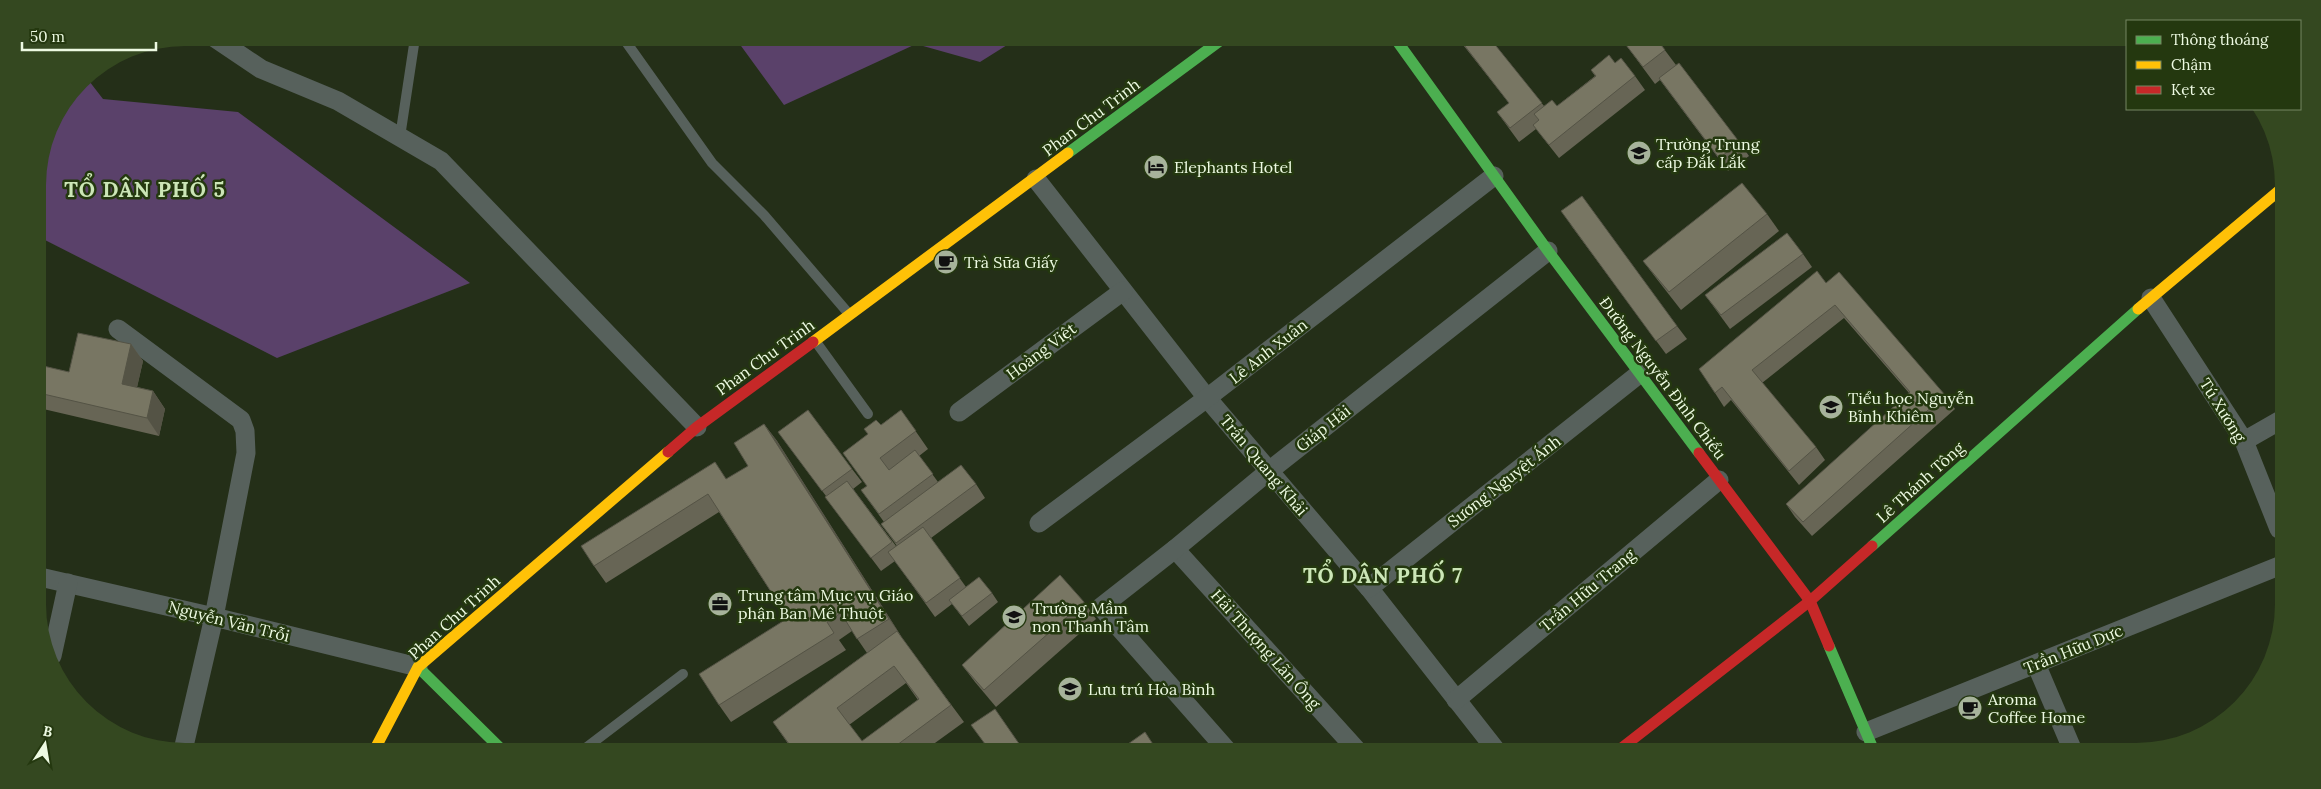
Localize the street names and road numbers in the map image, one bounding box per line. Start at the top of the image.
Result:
street label: Phan Chu Trinh [1038,74,1144,160]
street label: Đường Nguyễn Đình Chiểu [1595,293,1731,464]
street label: Phan Chu Trinh [712,314,818,399]
street label: Lê Anh Xuân [1225,314,1311,388]
street label: Hoàng Việt [1002,318,1080,384]
street label: Tú Xương [2196,374,2251,447]
street label: Giáp Hải [1292,400,1354,456]
street label: Trần Quang Khải [1216,410,1312,520]
street label: Sương Nguyệt Ánh [1443,430,1565,531]
street label: Lê Thánh Tông [1872,437,1969,527]
street label: Trần Hữu Trang [1535,544,1640,636]
street label: Phan Chu Trinh [404,570,504,663]
street label: Hải Thượng Lãn Ông [1207,585,1326,714]
street label: Nguyễn Văn Trỗi [166,596,292,646]
street label: Trần Hữu Dực [2021,620,2125,678]

